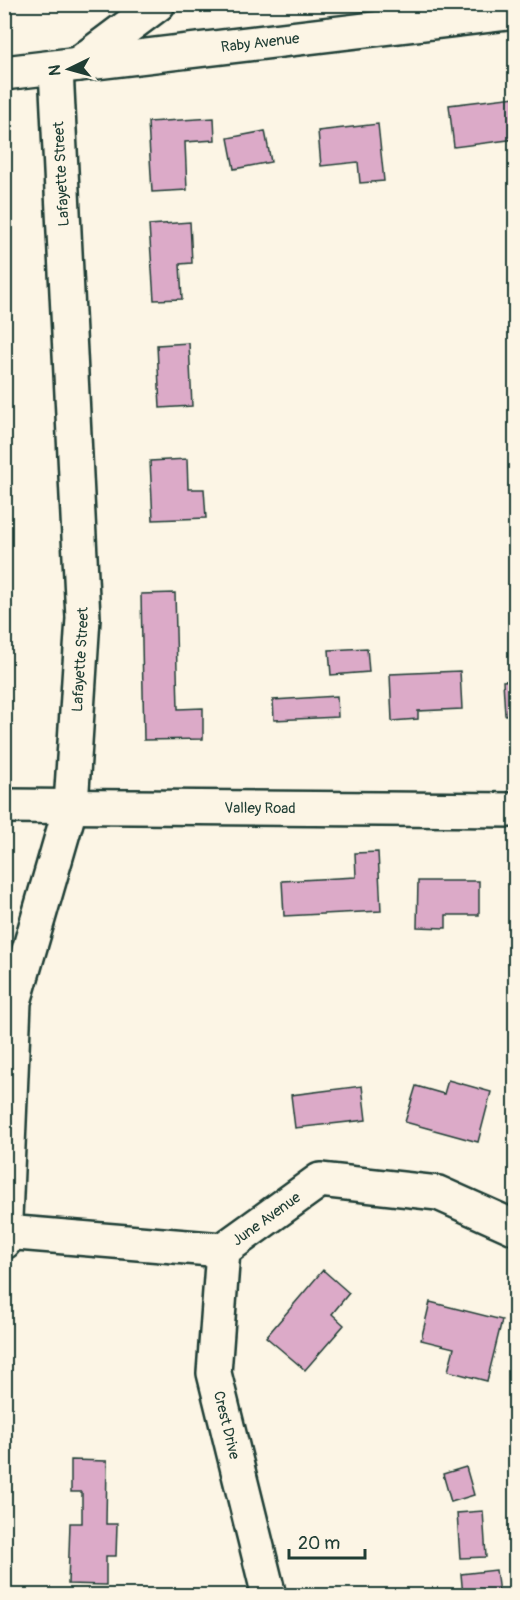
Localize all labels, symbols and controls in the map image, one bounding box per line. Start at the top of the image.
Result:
street label: Raby Avenue [220,29,301,57]
north arrow [39,39,99,99]
text: N [45,64,65,76]
street label: Lafayette Street [49,120,74,227]
street label: Lafayette Street [68,606,93,713]
street label: Valley Road [224,799,296,818]
street label: June Avenue [228,1188,305,1250]
street label: Crest Drive [209,1389,244,1462]
scale bar [289,1522,366,1560]
text: 20 m [298,1532,340,1555]

